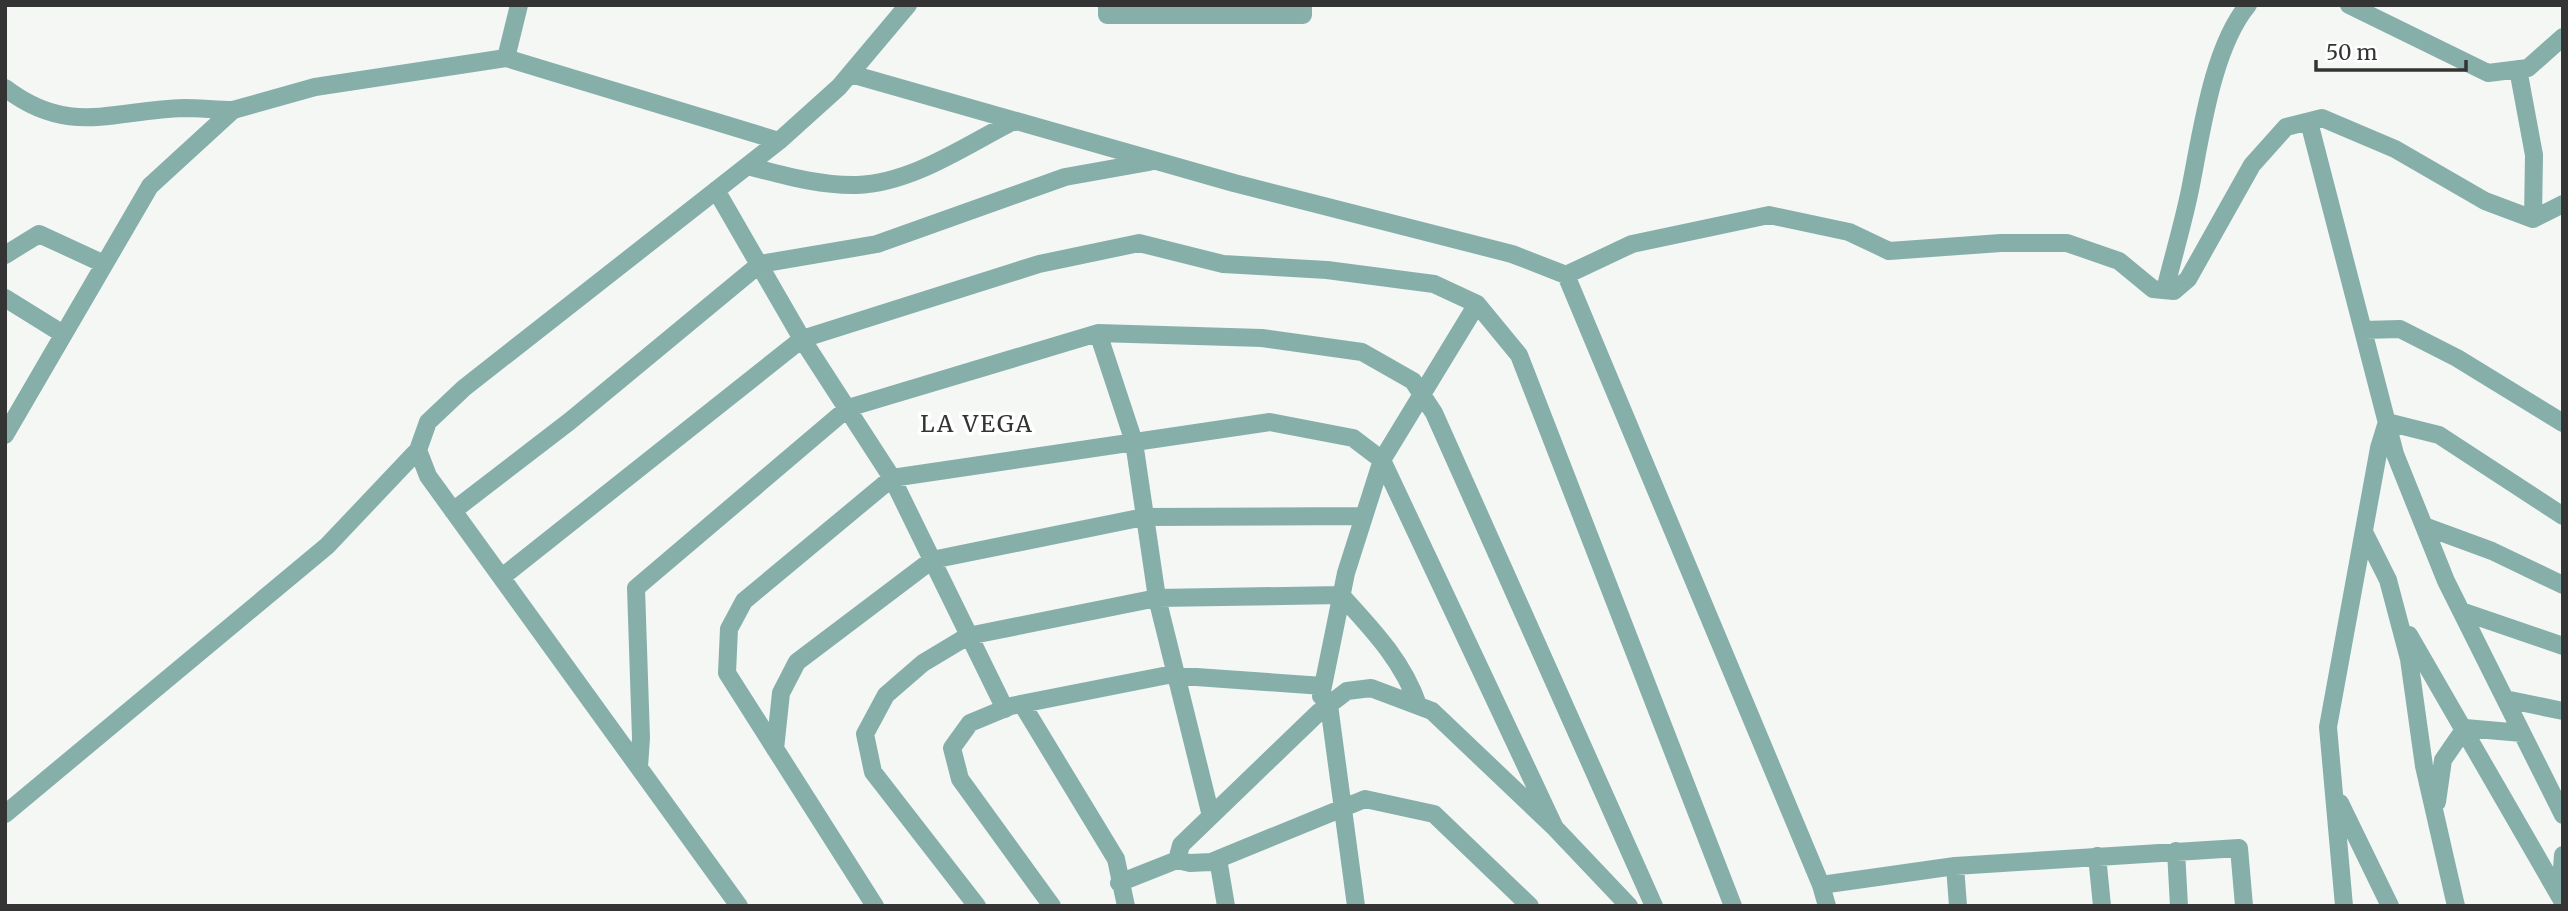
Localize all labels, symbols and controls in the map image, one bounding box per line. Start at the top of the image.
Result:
scale bar [2316,28,2466,72]
text: 50 m [2326,39,2377,66]
district label: LA VEGA [920,409,1034,438]

